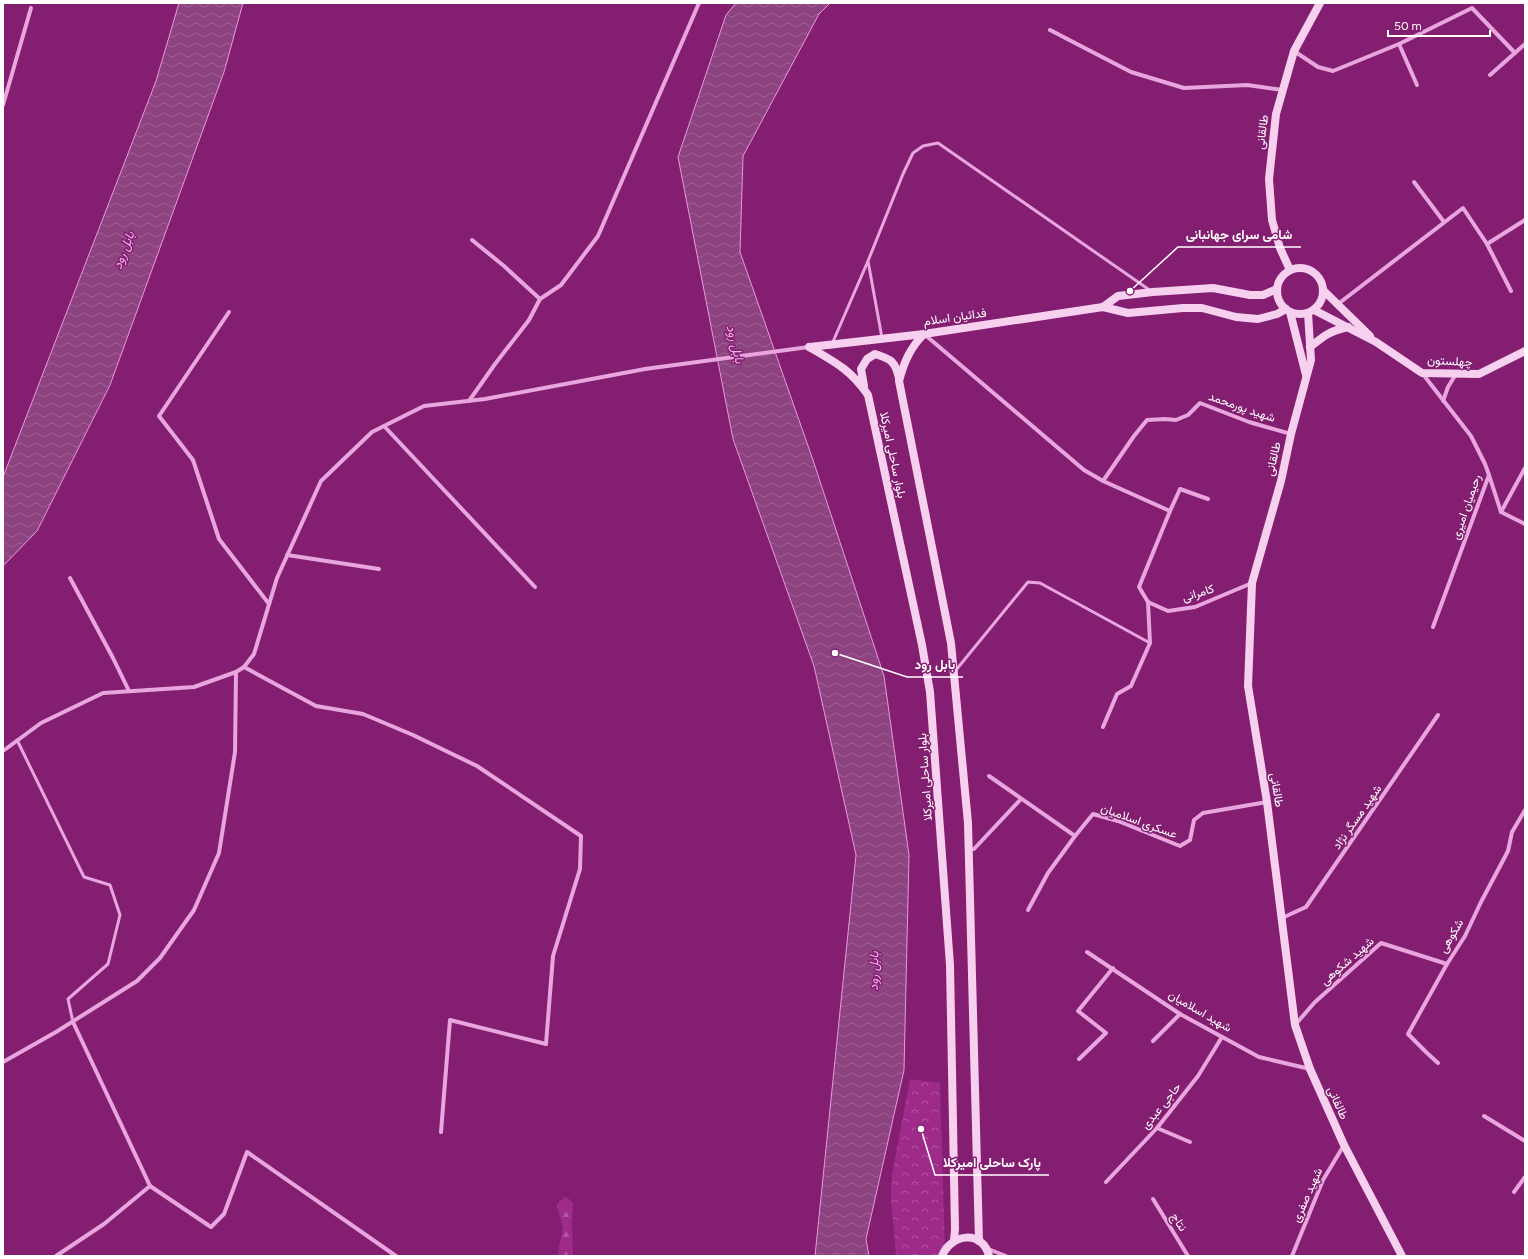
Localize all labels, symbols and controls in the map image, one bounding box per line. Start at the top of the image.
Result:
scale bar [1388,12,1490,38]
text: 50 m [1394,19,1422,33]
street label: طالقانی [1253,114,1272,150]
callout: شامی سرای جهانبانی [1178,222,1301,247]
text: شامی سرای جهانبانی [1186,227,1292,243]
water label: بابل رود [109,228,139,272]
street label: فدائیان اسلام [923,306,988,329]
water label: بابل رود [723,323,748,366]
street label: چهلستون [1427,353,1473,370]
street label: شهید پورمحمد [1206,389,1277,426]
street label: بلوار ساحلی امیرکلا [876,411,909,500]
street label: طالقانی [1262,440,1285,478]
street label: رحیمیان امیری [1448,473,1485,542]
street label: کامرانی [1180,582,1216,605]
callout: بابل رود [907,652,963,677]
text: بابل رود [915,657,955,673]
street label: بلوار ساحلی امیرکلا [915,733,936,821]
street label: طالقانی [1266,772,1287,809]
street label: شهید مسگر نژاد [1330,782,1385,853]
street label: عسکری اسلامیان [1099,801,1179,842]
street label: شکوهی [1436,916,1467,956]
street label: شهید شکوهی [1317,934,1377,989]
water label: بابل رود [866,950,882,991]
street label: شهید اسلامیان [1165,987,1234,1036]
street label: حاجی عبدی [1138,1080,1185,1133]
street label: طالقانی [1324,1084,1352,1122]
callout: پارک ساحلی امیرکلا [935,1150,1049,1175]
text: پارک ساحلی امیرکلا [943,1155,1041,1172]
street label: شهید صفری [1289,1166,1326,1225]
street label: نتاج [1166,1210,1190,1235]

